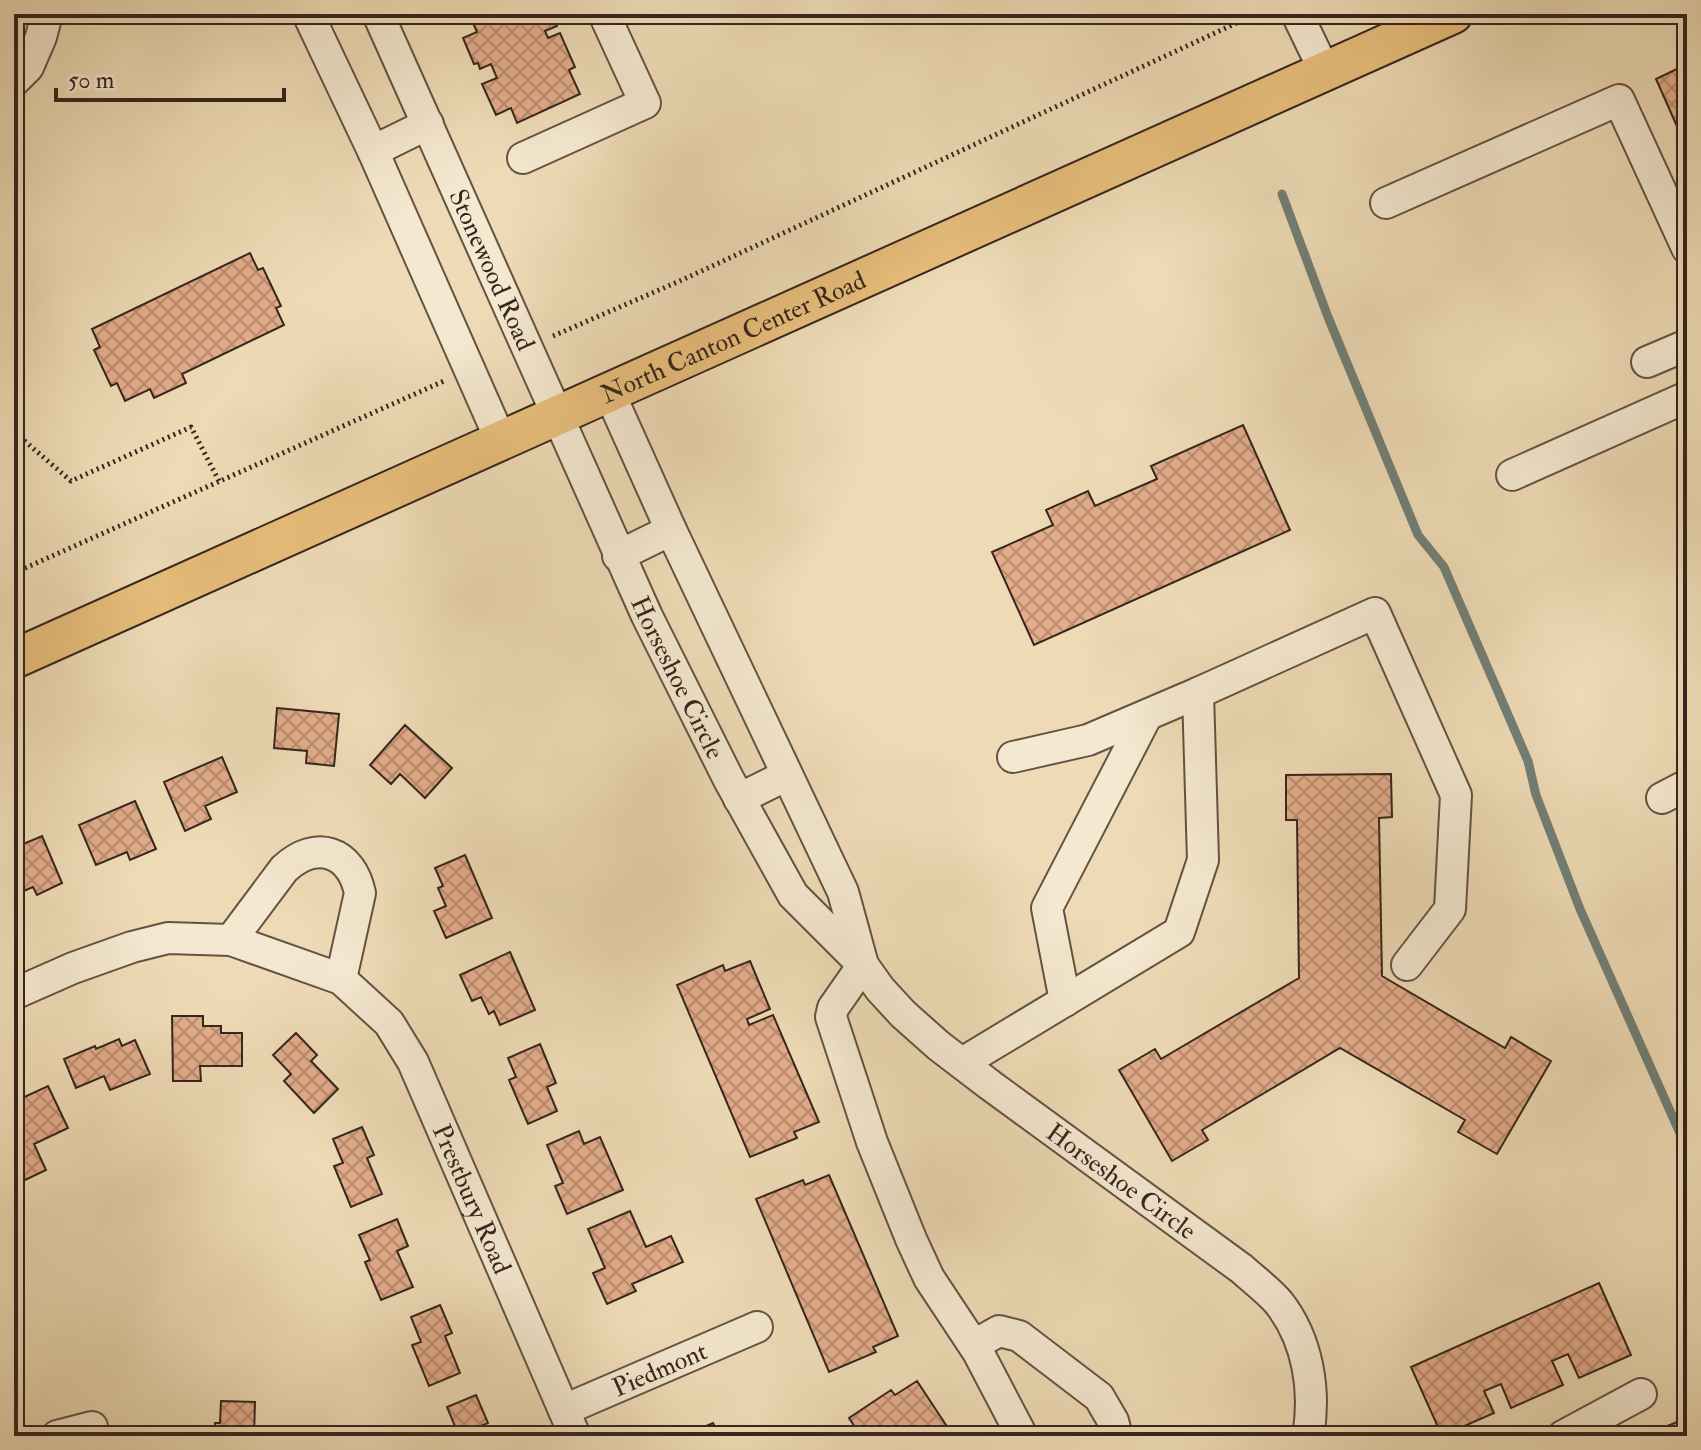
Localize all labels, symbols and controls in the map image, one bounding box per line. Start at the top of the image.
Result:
scale bar [56,52,284,102]
text: 50 m [68,65,115,96]
street label: Stonewood Road [441,184,541,356]
street label: North Canton Center Road [596,264,871,411]
street label: Horseshoe Circle [623,591,731,765]
street label: Horseshoe Circle [1040,1117,1202,1247]
street label: Prestbury Road [425,1119,518,1279]
street label: Piedmont [608,1335,712,1404]

